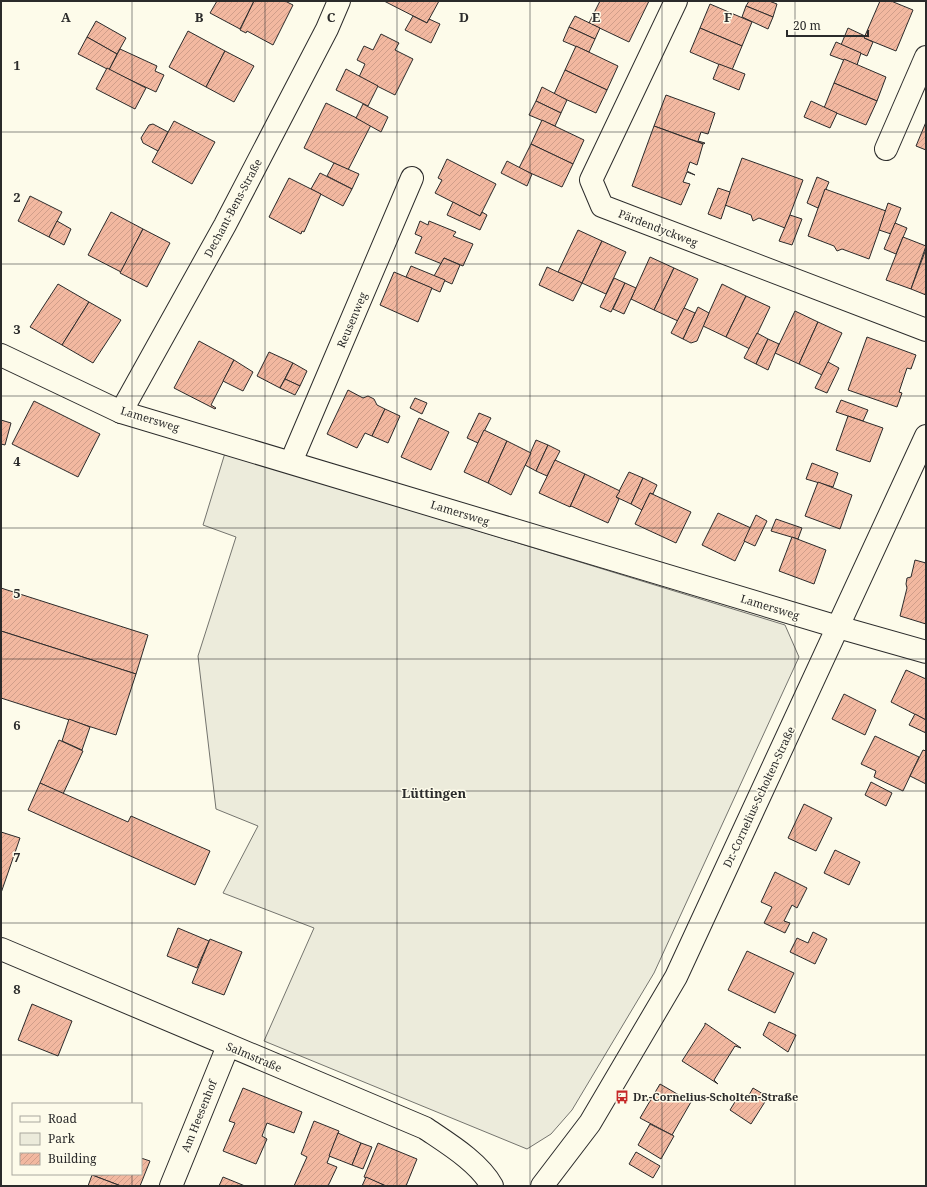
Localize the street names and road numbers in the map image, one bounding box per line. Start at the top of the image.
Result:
street label: Dechant-Bens-Straße [200,156,265,260]
street label: Pärdendyckweg [616,206,700,250]
street label: Reusenweg [333,290,370,350]
street label: Lamersweg [119,402,181,435]
street label: Lamersweg [429,496,491,529]
street label: Lamersweg [739,590,801,623]
street label: Dr.-Cornelius-Scholten-Straße [719,724,798,870]
street label: Salmstraße [224,1038,284,1075]
street label: Am Heesenhof [177,1077,220,1154]

